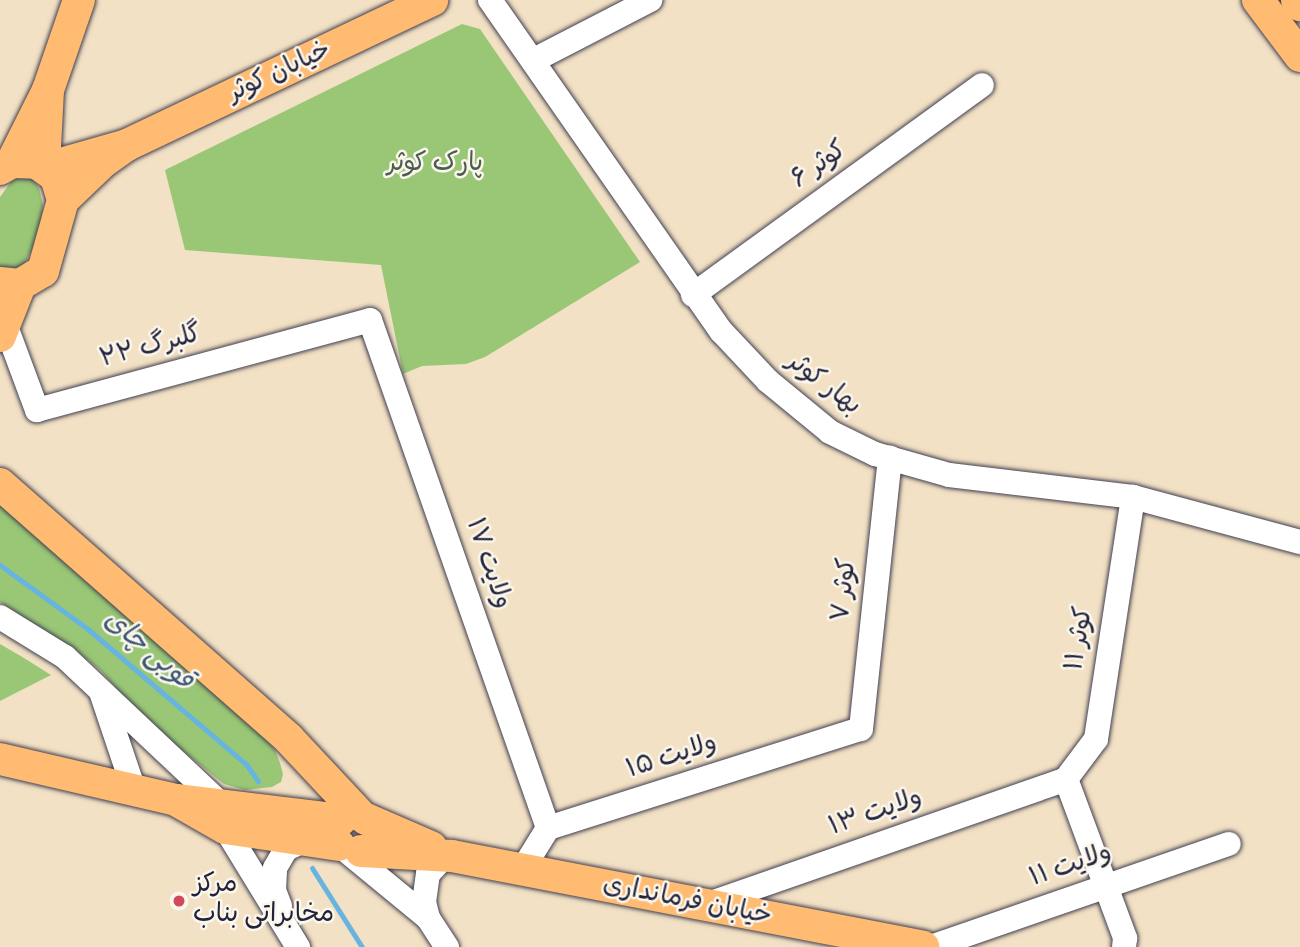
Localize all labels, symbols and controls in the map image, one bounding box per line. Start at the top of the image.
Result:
street label: خیابان کوثر [224,36,336,110]
street label: کوثر ۶ [786,135,854,197]
park label: پارک کوثر [387,149,483,181]
street label: گلبرگ ۲۲ [97,319,205,377]
street label: بهار کوثر [780,347,866,423]
street label: ولایت ۱۷ [457,515,517,613]
street label: کوثر ۷ [827,557,865,623]
water label: قوبی چای [95,605,199,699]
street label: کوثر ۱۱ [1061,605,1101,673]
street label: ولایت ۱۵ [623,729,721,787]
street label: ولایت ۱۳ [825,784,927,844]
street label: ولایت ۱۱ [1026,838,1116,896]
place label: مرکز مخابراتی بناب [193,870,334,931]
street label: خیابان فرمانداری [600,870,774,934]
marker: مرکز مخابراتی بناب [171,893,187,909]

